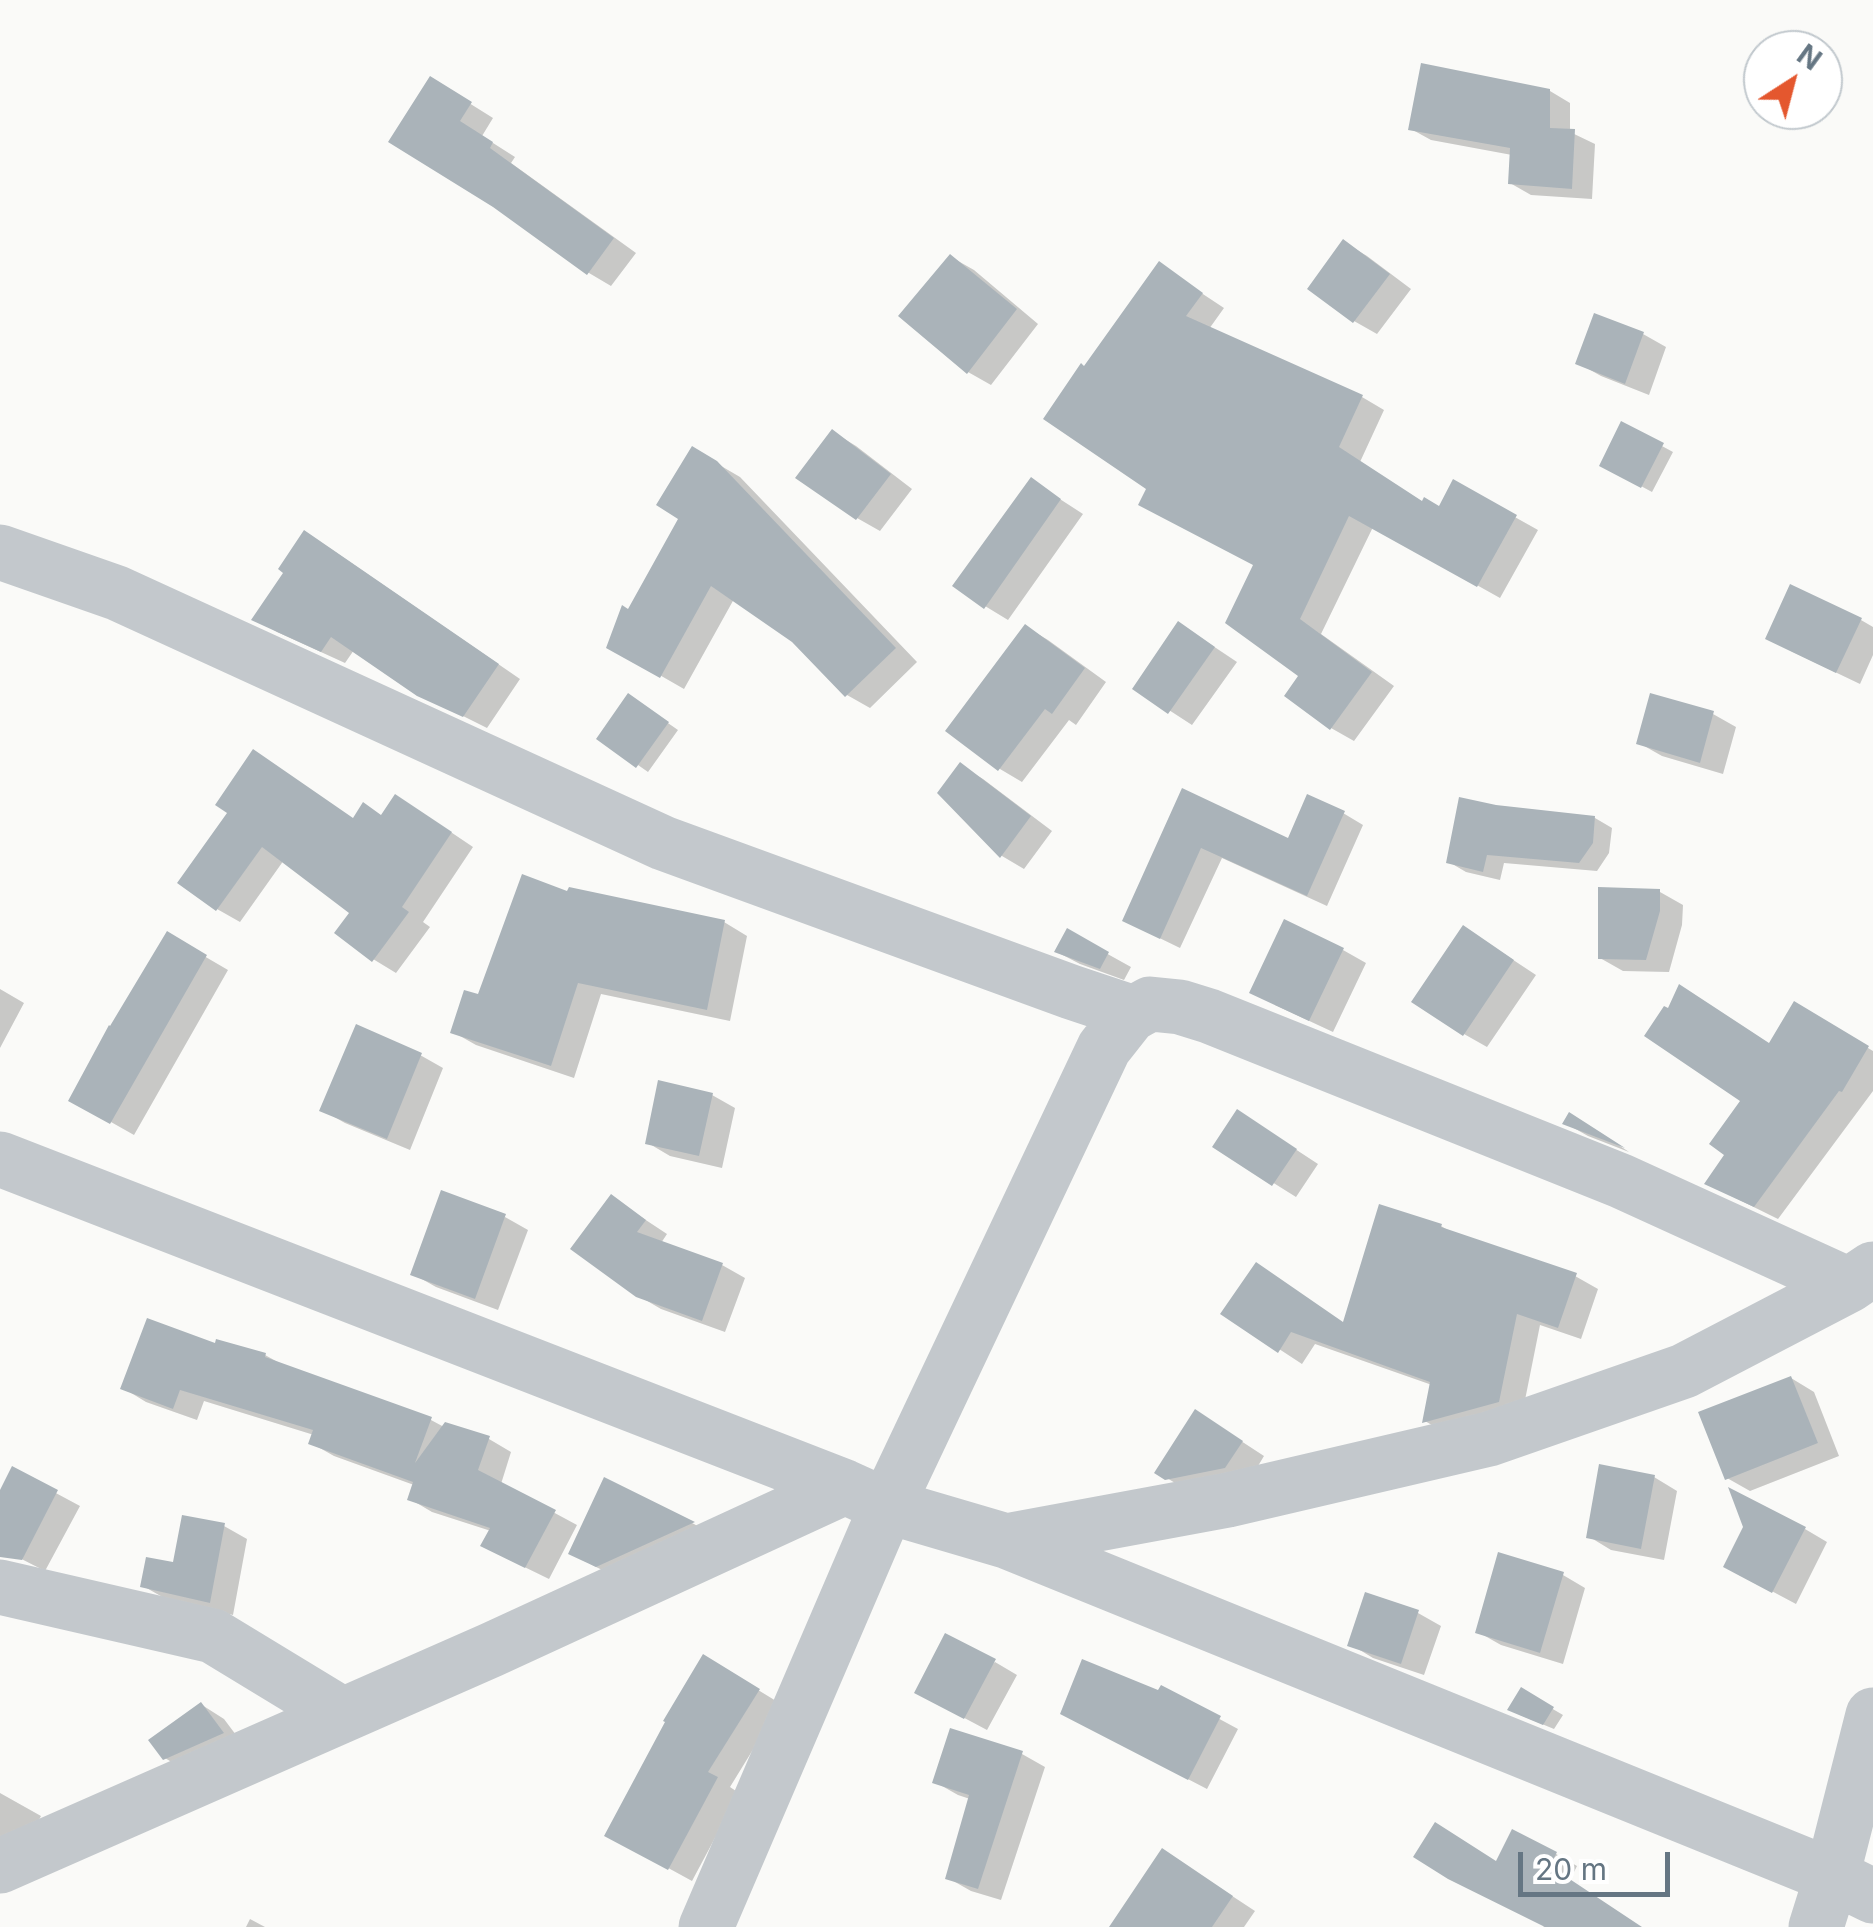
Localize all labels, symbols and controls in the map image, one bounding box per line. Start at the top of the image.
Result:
north arrow [1743,30,1843,130]
text: N [1791,37,1828,77]
scale bar [1523,1832,1676,1894]
text: 20 m [1535,1851,1607,1887]

